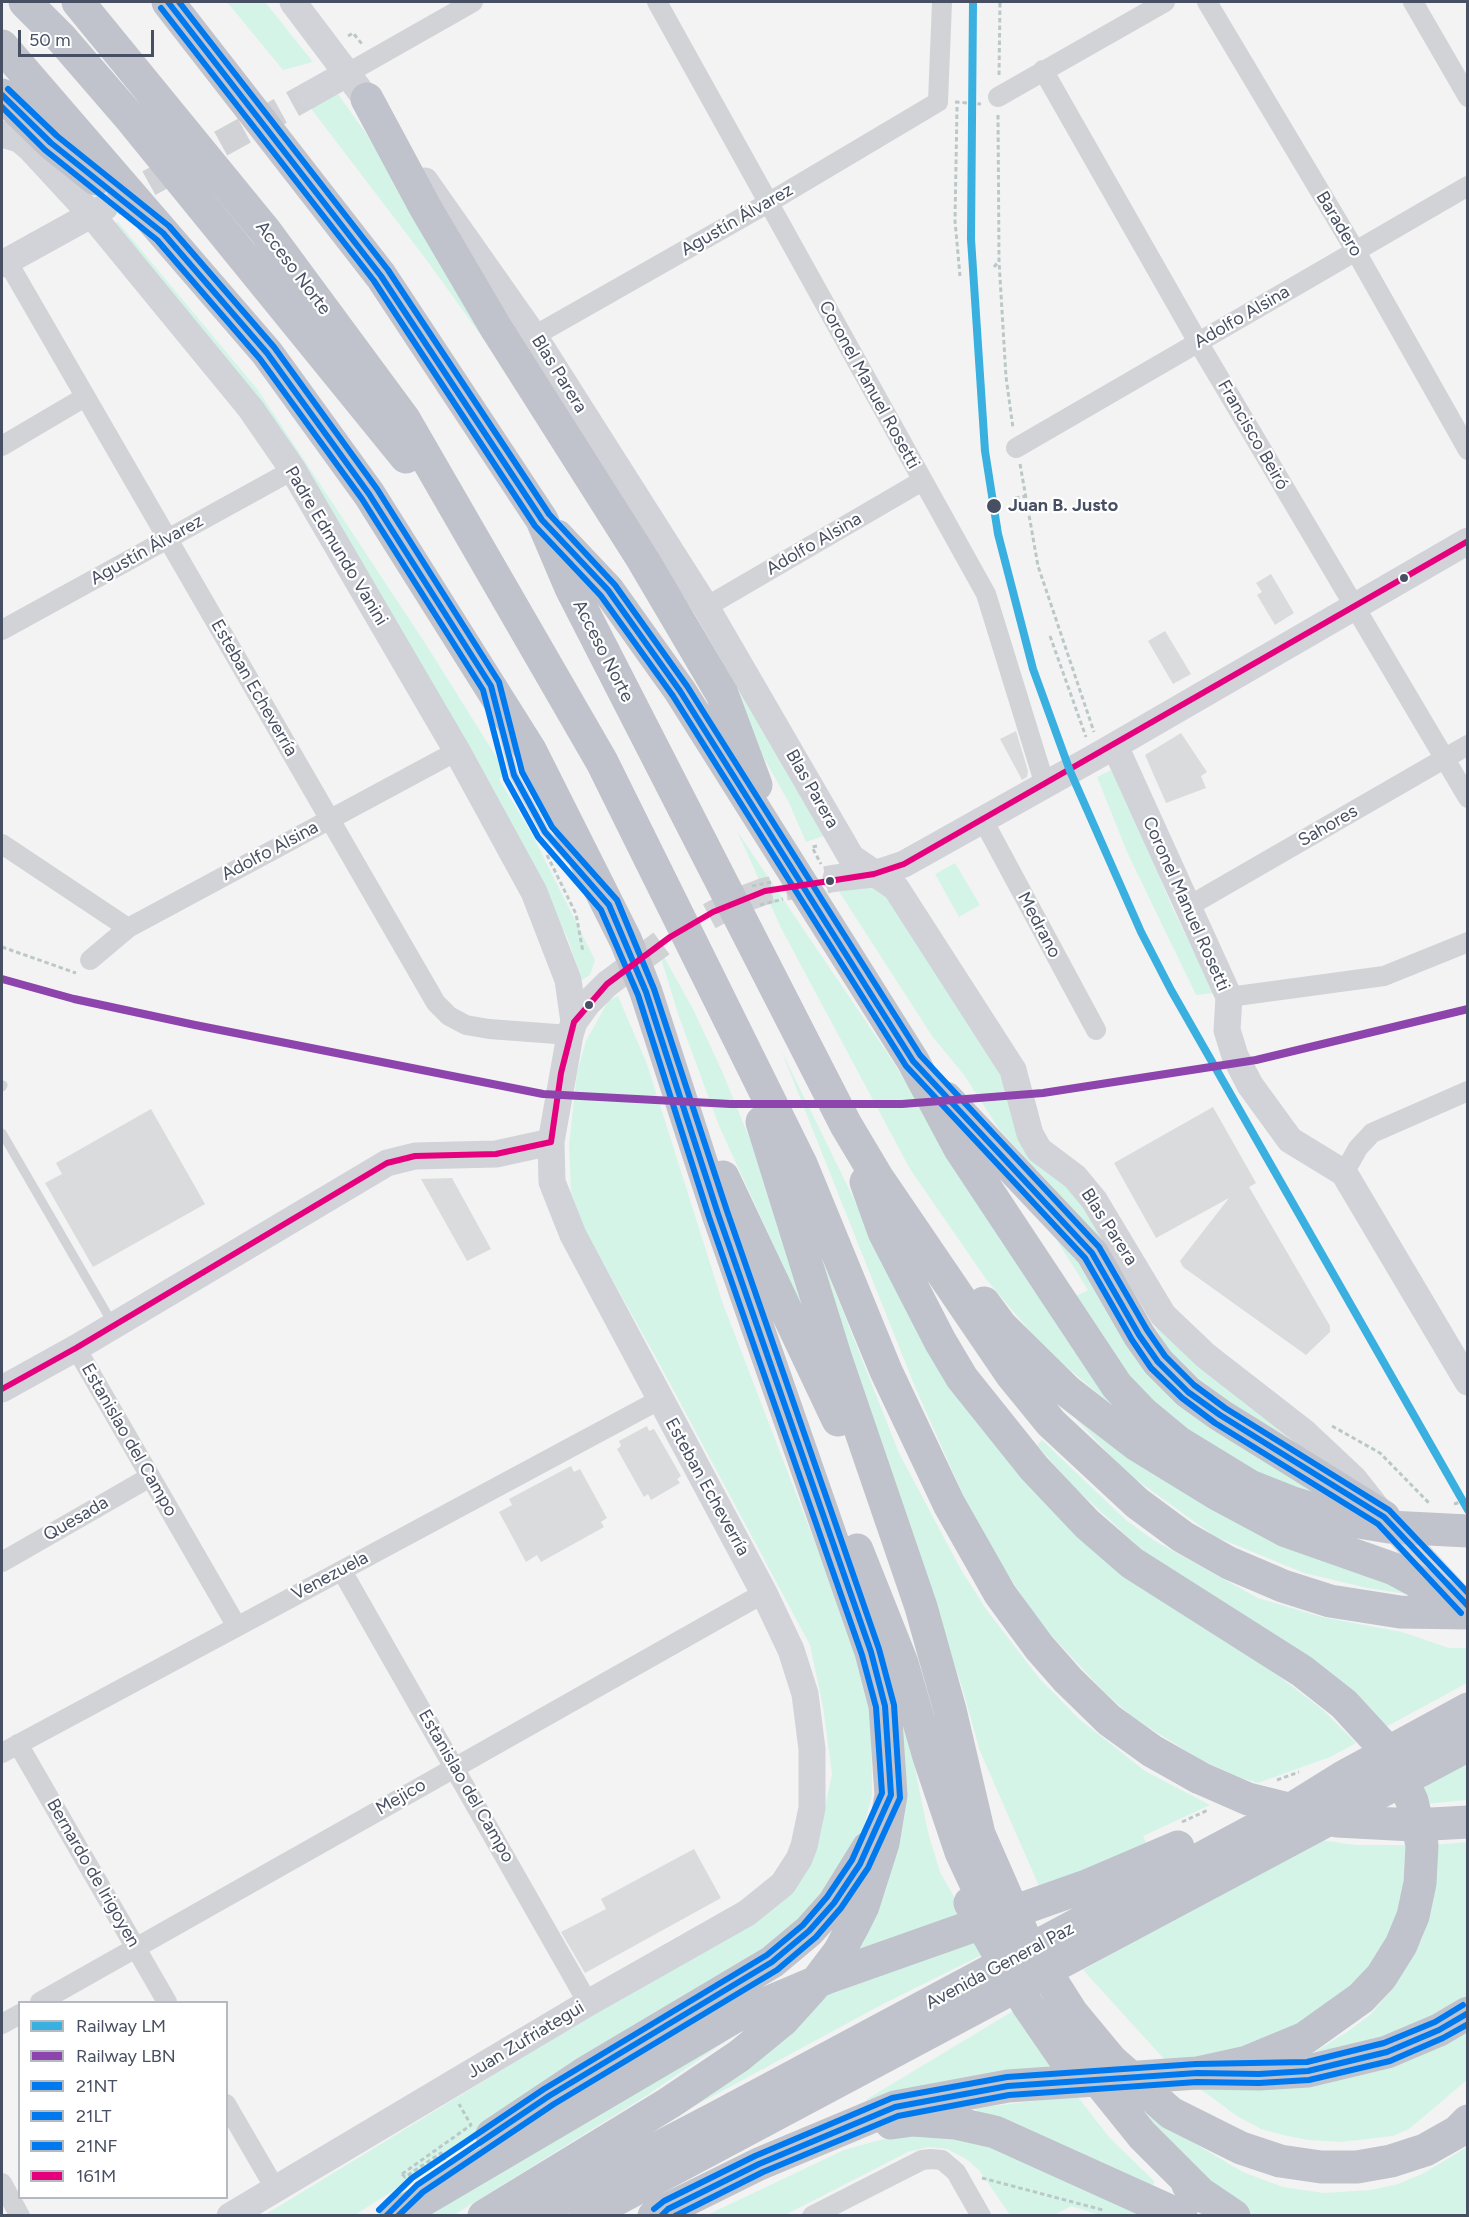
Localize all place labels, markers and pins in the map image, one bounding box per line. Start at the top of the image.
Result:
place label: Juan B. Justo [1008,495,1118,517]
marker: Juan B. Justo [985,497,1003,515]
unlabelled marker [1398,572,1410,584]
unlabelled marker [824,875,836,887]
unlabelled marker [583,999,595,1011]

